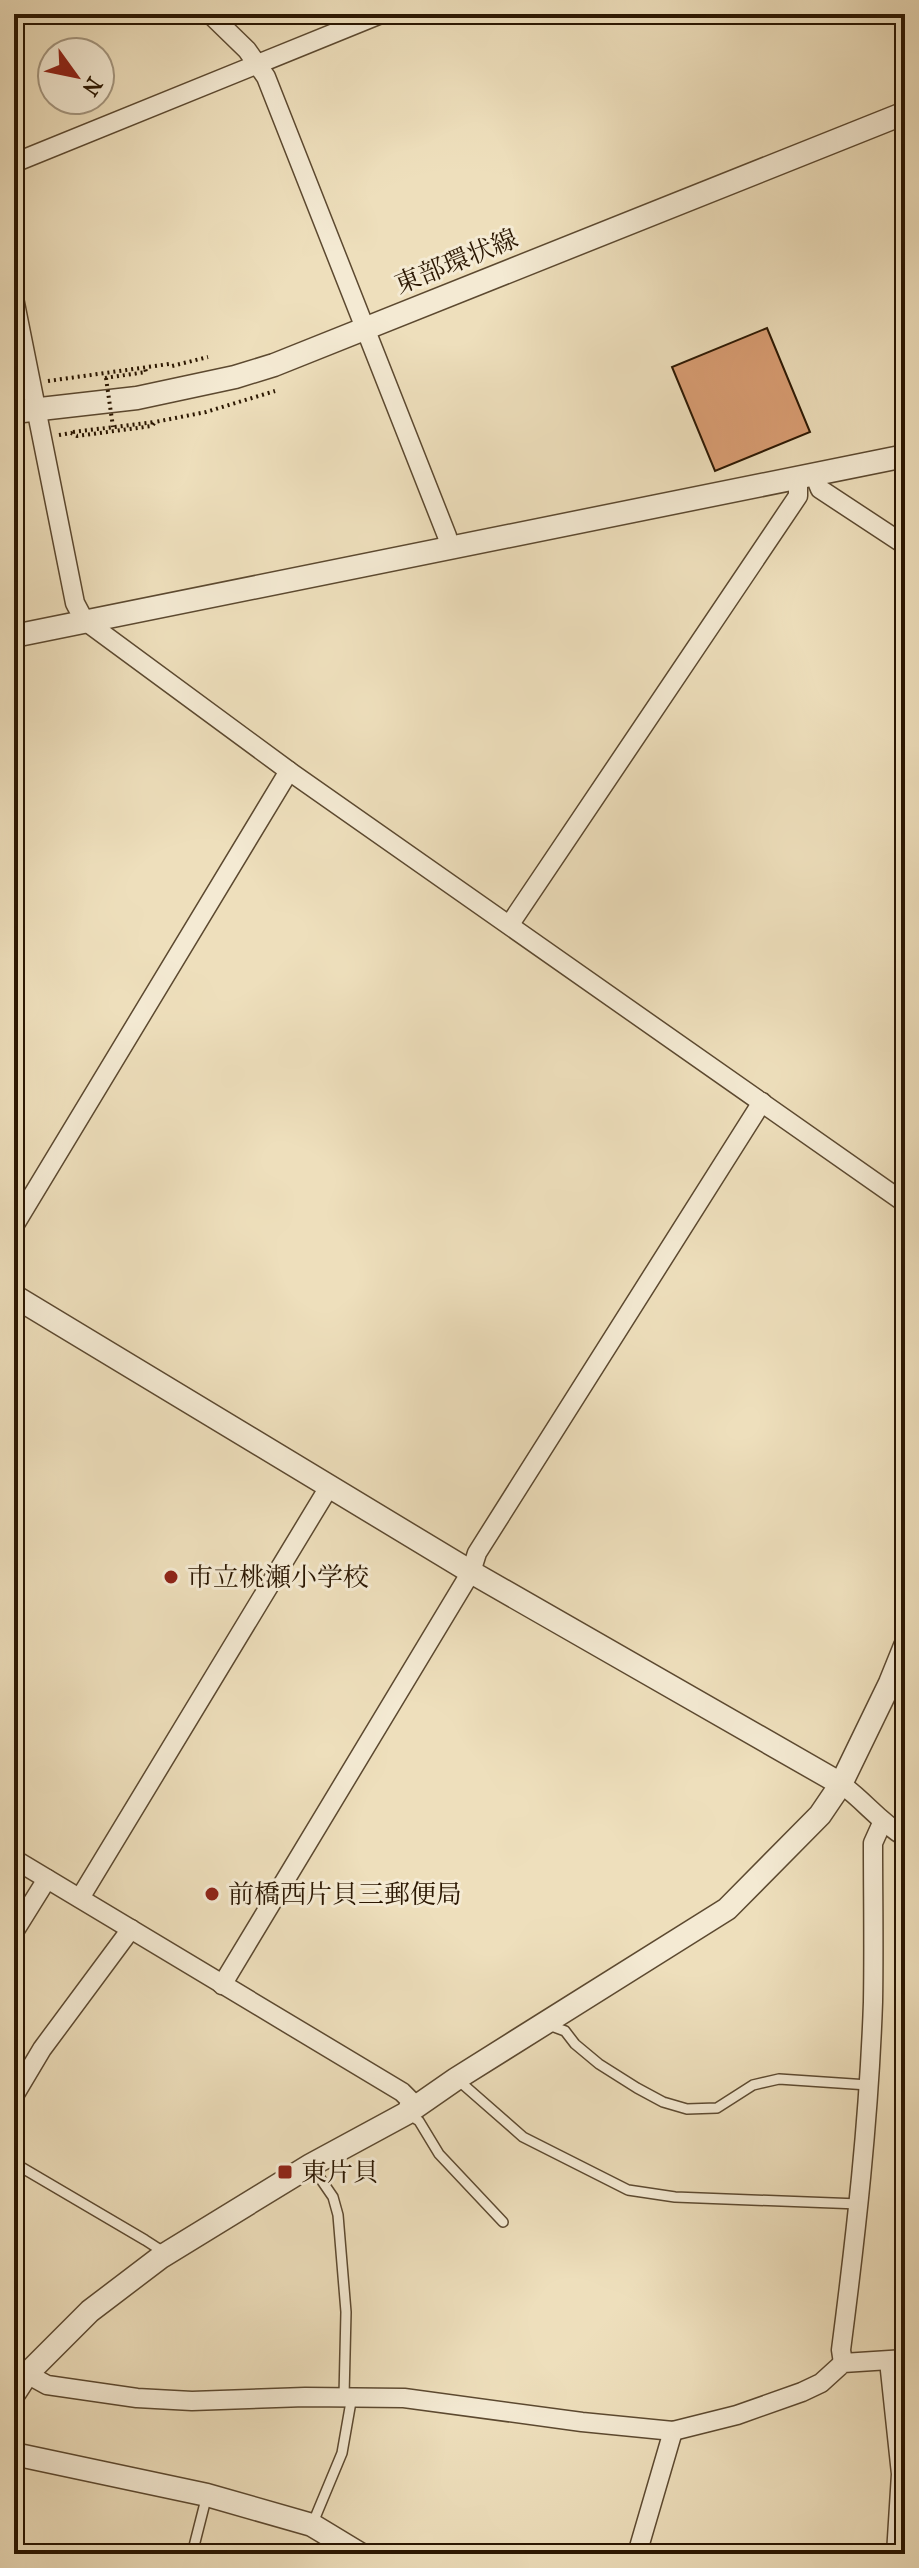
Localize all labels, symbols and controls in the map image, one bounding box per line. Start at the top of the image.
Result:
north arrow [36,36,116,116]
text: N [76,72,107,101]
street label: 東部環状線 [390,223,522,300]
place label: 市立桃瀬小学校 [187,1562,369,1593]
marker: 市立桃瀬小学校 [162,1568,180,1586]
place label: 前橋西片貝三郵便局 [228,1879,462,1910]
marker: 前橋西片貝三郵便局 [203,1885,221,1903]
place label: 東片貝 [301,2157,379,2188]
marker: 東片貝 [276,2163,294,2181]

